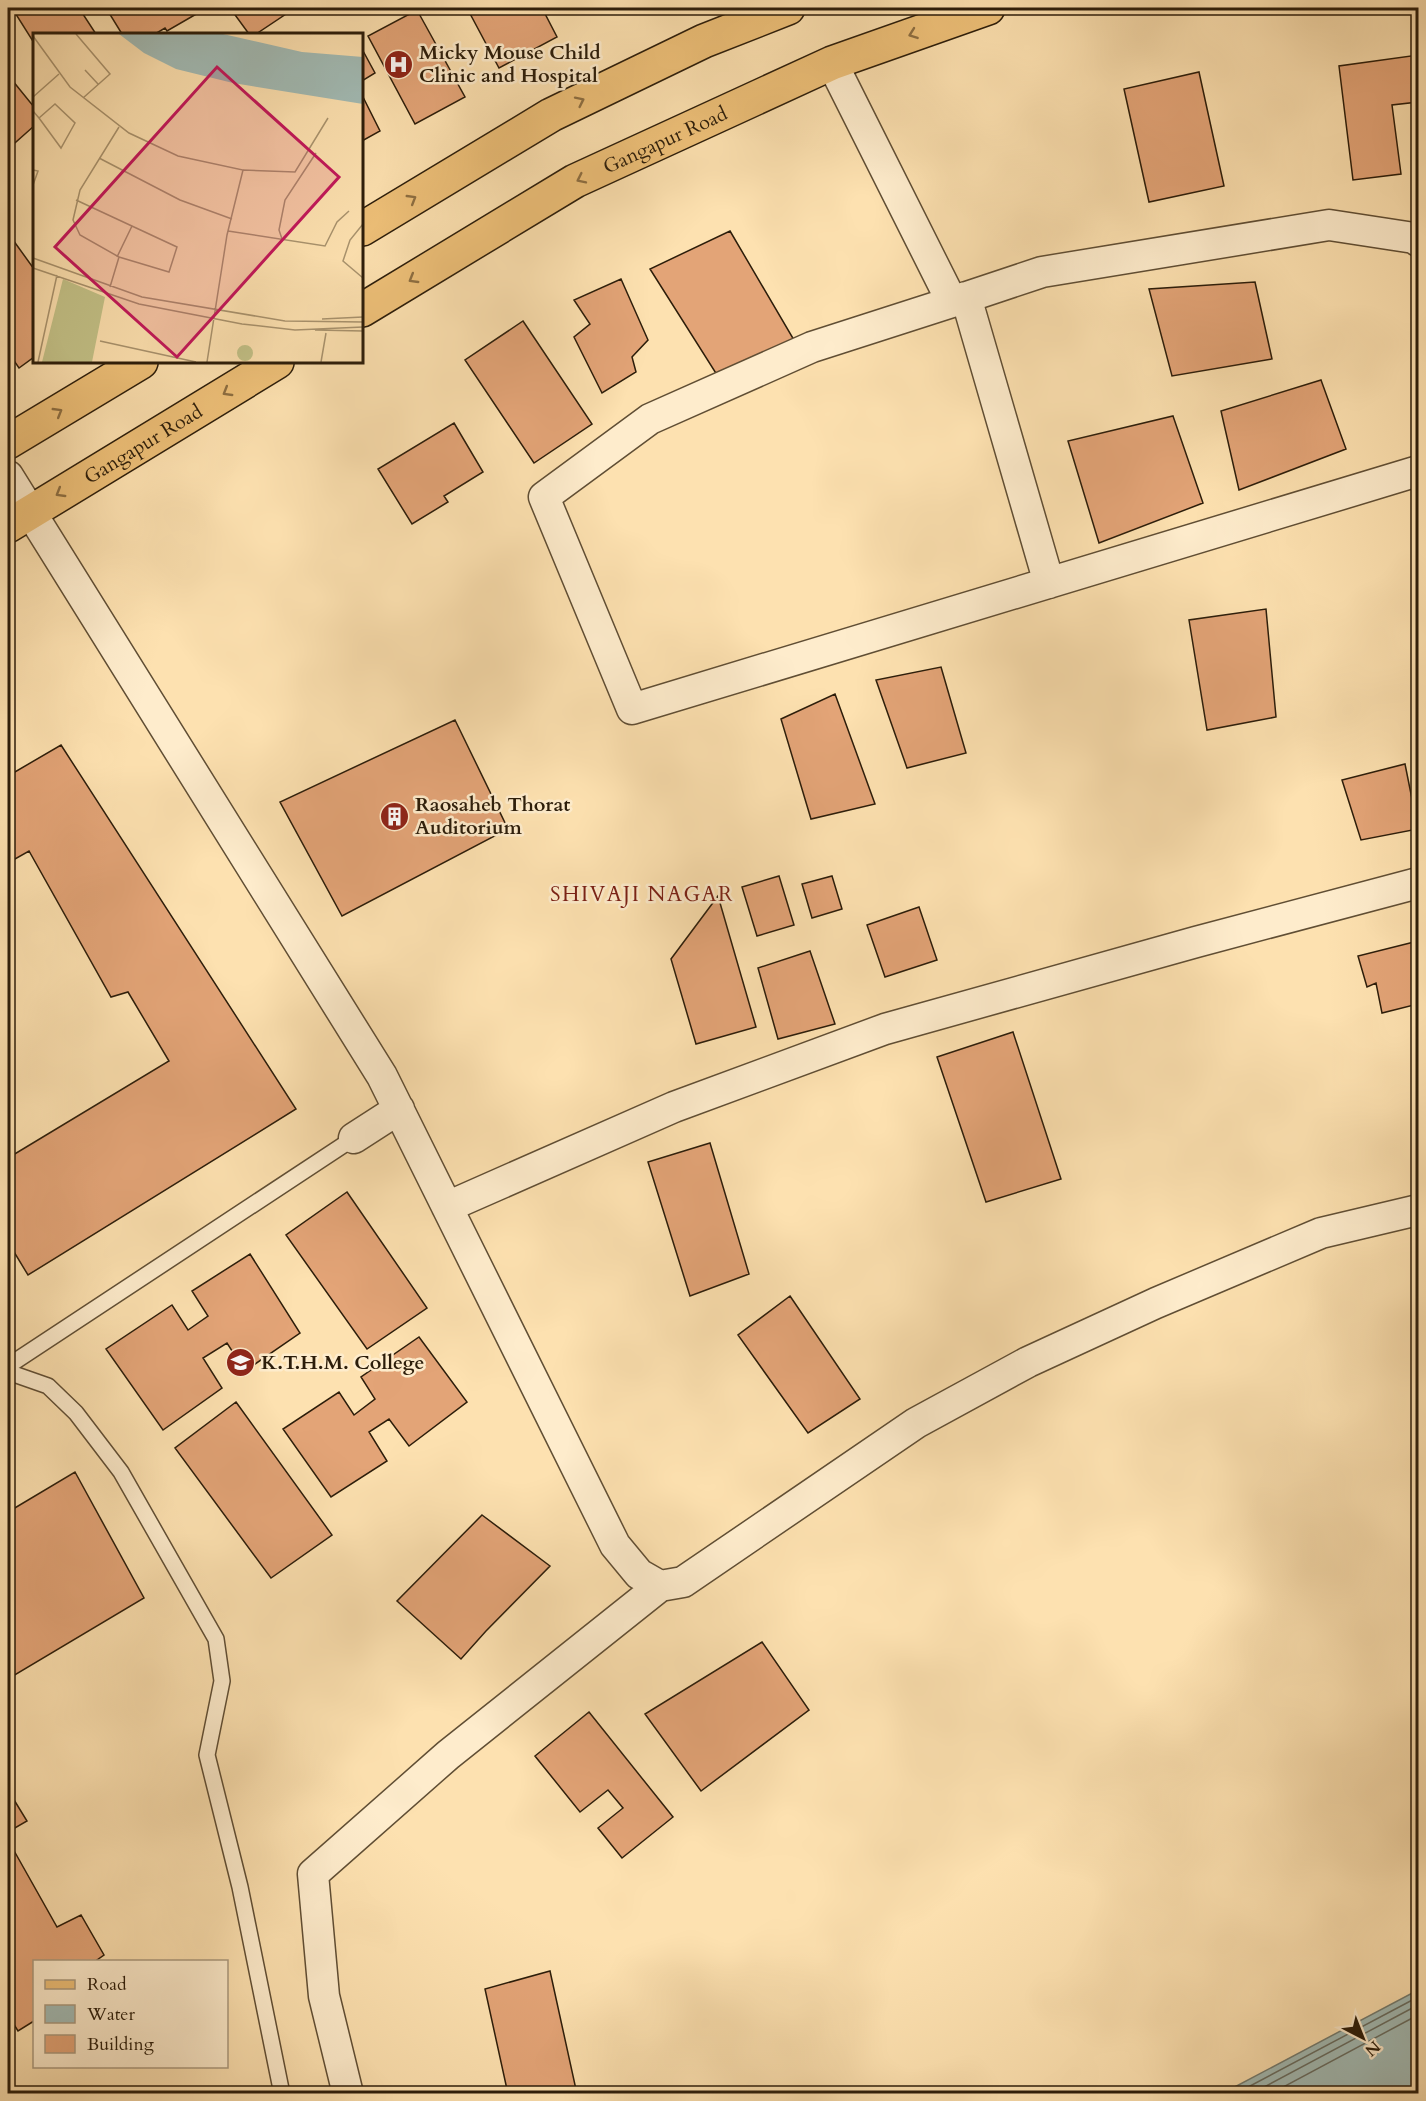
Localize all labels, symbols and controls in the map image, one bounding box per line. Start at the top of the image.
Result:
one-way arrow [908,27,919,40]
inset map [33,33,363,363]
place label: Micky Mouse Child Clinic and Hospital [419,39,601,89]
hospital icon: Micky Mouse Child Clinic and Hospital [382,48,414,80]
one-way arrow [574,97,585,108]
street label: Gangapur Road [599,100,732,180]
one-way arrow [576,171,587,183]
one-way arrow [406,194,416,206]
one-way arrow [409,272,419,283]
one-way arrow [223,384,233,396]
street label: Gangapur Road [79,398,208,491]
one-way arrow [52,407,62,419]
one-way arrow [56,485,66,497]
place label: Raosaheb Thorat Auditorium [415,791,570,841]
building icon: Raosaheb Thorat Auditorium [378,800,410,832]
district label: SHIVAJI NAGAR [550,880,734,909]
school or university icon: K.T.H.M. College [224,1346,256,1378]
place label: K.T.H.M. College [261,1349,424,1376]
legend [33,1960,228,2068]
text: Road [87,1972,127,1997]
text: Water [86,2002,136,2027]
north arrow [1333,2008,1393,2068]
text: Building [87,2032,155,2057]
text: N [1360,2036,1385,2061]

